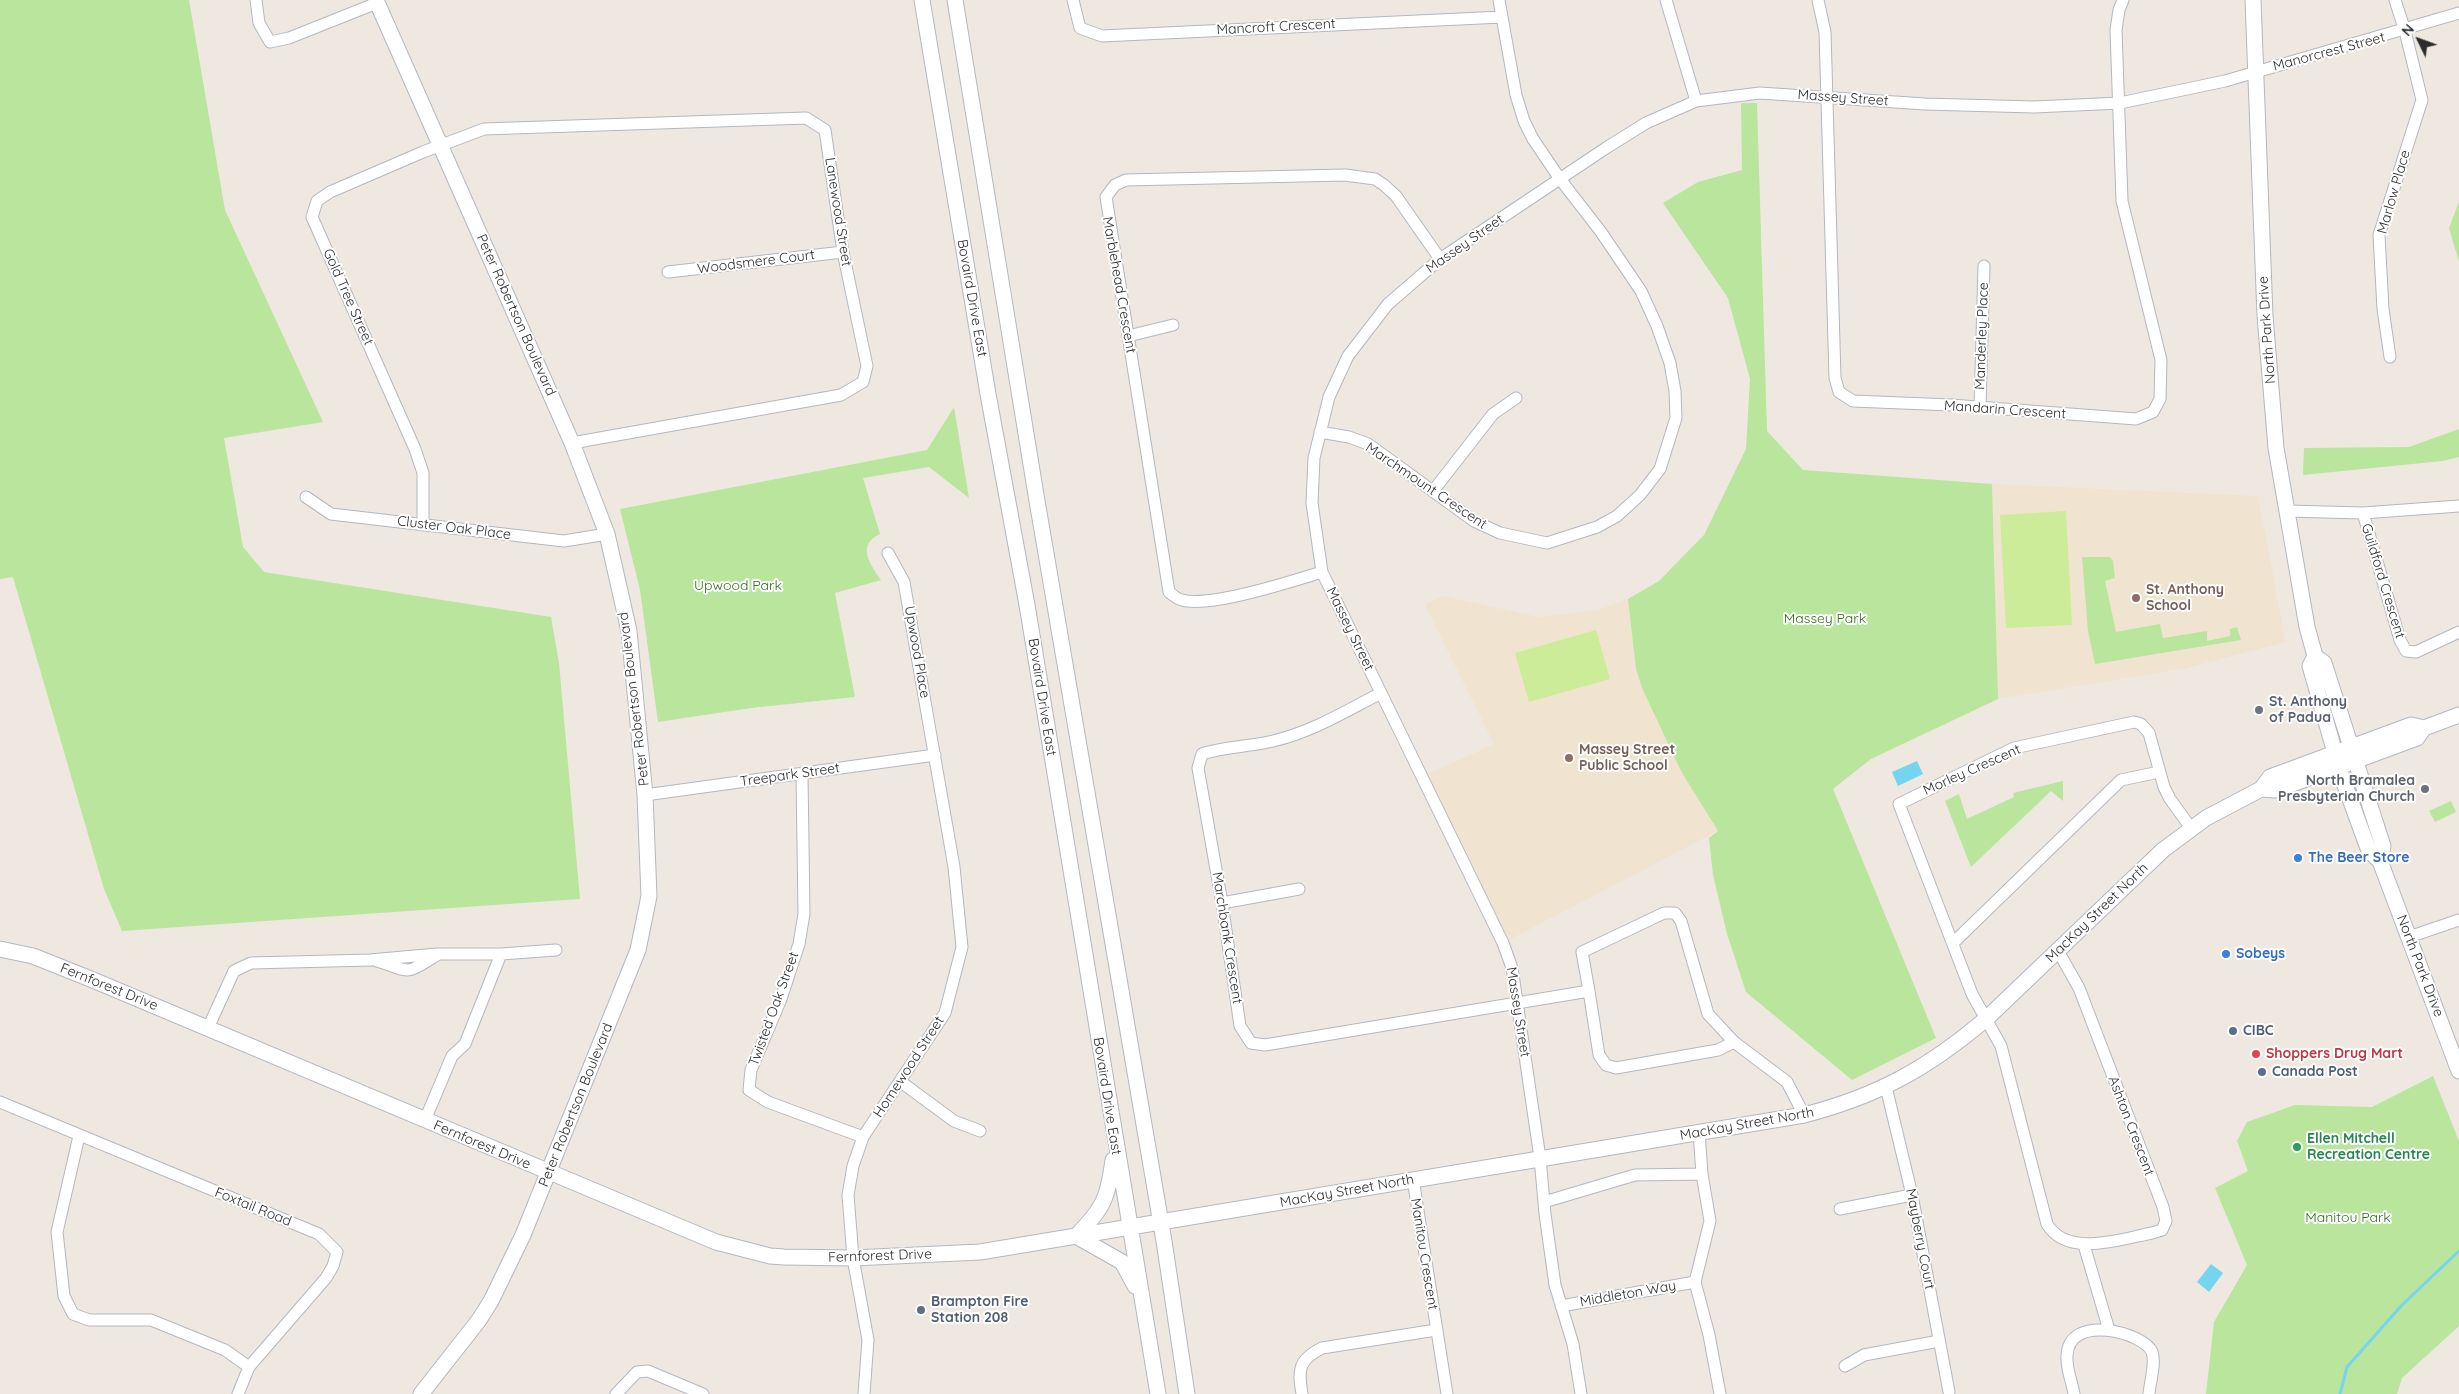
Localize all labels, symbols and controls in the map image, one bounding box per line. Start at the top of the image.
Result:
street label: Mancroft Crescent [1216,15,1336,39]
north arrow [2394,15,2444,65]
text: N [2398,20,2418,40]
street label: Manorcrest Street [2271,29,2387,75]
street label: Massey Street [1797,86,1889,110]
street label: Marlow Place [2374,148,2414,236]
street label: Lanewood Street [821,156,855,268]
street label: Massey Street [1423,211,1507,277]
street label: Marblehead Crescent [1099,215,1139,355]
street label: Peter Robertson Boulevard [473,232,559,398]
street label: Bovaird Drive East [953,238,991,358]
street label: Gold Tree Street [319,246,377,348]
street label: Woodsmere Court [696,246,816,278]
street label: North Park Drive [2255,276,2279,384]
street label: Manderley Place [1972,282,1992,390]
street label: Mandarin Crescent [1944,397,2066,423]
street label: Marchmount Crescent [1362,439,1490,533]
street label: Cluster Oak Place [396,513,512,543]
street label: Guildford Crescent [2358,521,2408,641]
park label: Upwood Park [694,578,782,594]
place label: St. Anthony School [2146,582,2224,614]
street label: Massey Street [1322,584,1378,674]
marker: St. Anthony School [2130,592,2142,604]
street label: Upwood Place [901,605,933,699]
street label: Peter Robertson Boulevard [615,611,653,787]
park label: Massey Park [1784,611,1866,627]
street label: Bovaird Drive East [1024,637,1060,757]
place label: St. Anthony of Padua [2269,694,2347,726]
marker: St. Anthony of Padua [2253,704,2265,716]
street label: Morley Crescent [1921,741,2023,799]
place label: Massey Street Public School [1579,742,1675,774]
marker: Massey Street Public School [1563,752,1575,764]
street label: Treepark Street [739,760,841,790]
place label: North Bramalea Presbyterian Church [2278,773,2415,806]
marker: North Bramalea Presbyterian Church [2419,783,2431,795]
place label: The Beer Store [2308,850,2410,866]
marker: The Beer Store [2292,852,2304,864]
street label: MacKay Street North [2042,860,2152,966]
street label: Marchbank Crescent [1208,871,1246,1005]
street label: North Park Drive [2393,913,2447,1019]
place label: Sobeys [2236,946,2285,962]
marker: Sobeys [2220,948,2232,960]
street label: Twisted Oak Street [745,949,803,1069]
street label: Fernforest Drive [58,960,160,1014]
street label: Massey Street [1503,966,1533,1058]
street label: Homewood Street [870,1013,948,1121]
street label: Peter Robertson Boulevard [535,1021,617,1189]
place label: CIBC [2243,1023,2274,1039]
marker: CIBC [2227,1025,2239,1037]
street label: Bovaird Drive East [1089,1036,1125,1156]
place label: Shoppers Drug Mart [2266,1046,2403,1062]
marker: Shoppers Drug Mart [2250,1048,2262,1060]
place label: Canada Post [2272,1064,2358,1080]
marker: Canada Post [2256,1066,2268,1078]
street label: Ashton Crescent [2104,1074,2158,1178]
street label: MacKay Street North [1679,1104,1815,1144]
street label: Fernforest Drive [431,1117,533,1173]
place label: Ellen Mitchell Recreation Centre [2307,1131,2430,1164]
marker: Ellen Mitchell Recreation Centre [2291,1141,2303,1153]
street label: MacKay Street North [1279,1171,1415,1211]
street label: Foxtail Road [212,1184,294,1230]
street label: Mayberry Court [1902,1187,1938,1291]
street label: Manitou Crescent [1407,1197,1441,1311]
park label: Manitou Park [2305,1210,2391,1226]
street label: Fernforest Drive [828,1246,932,1266]
street label: Middleton Way [1579,1277,1677,1311]
place label: Brampton Fire Station 208 [931,1294,1028,1326]
marker: Brampton Fire Station 208 [915,1304,927,1316]

